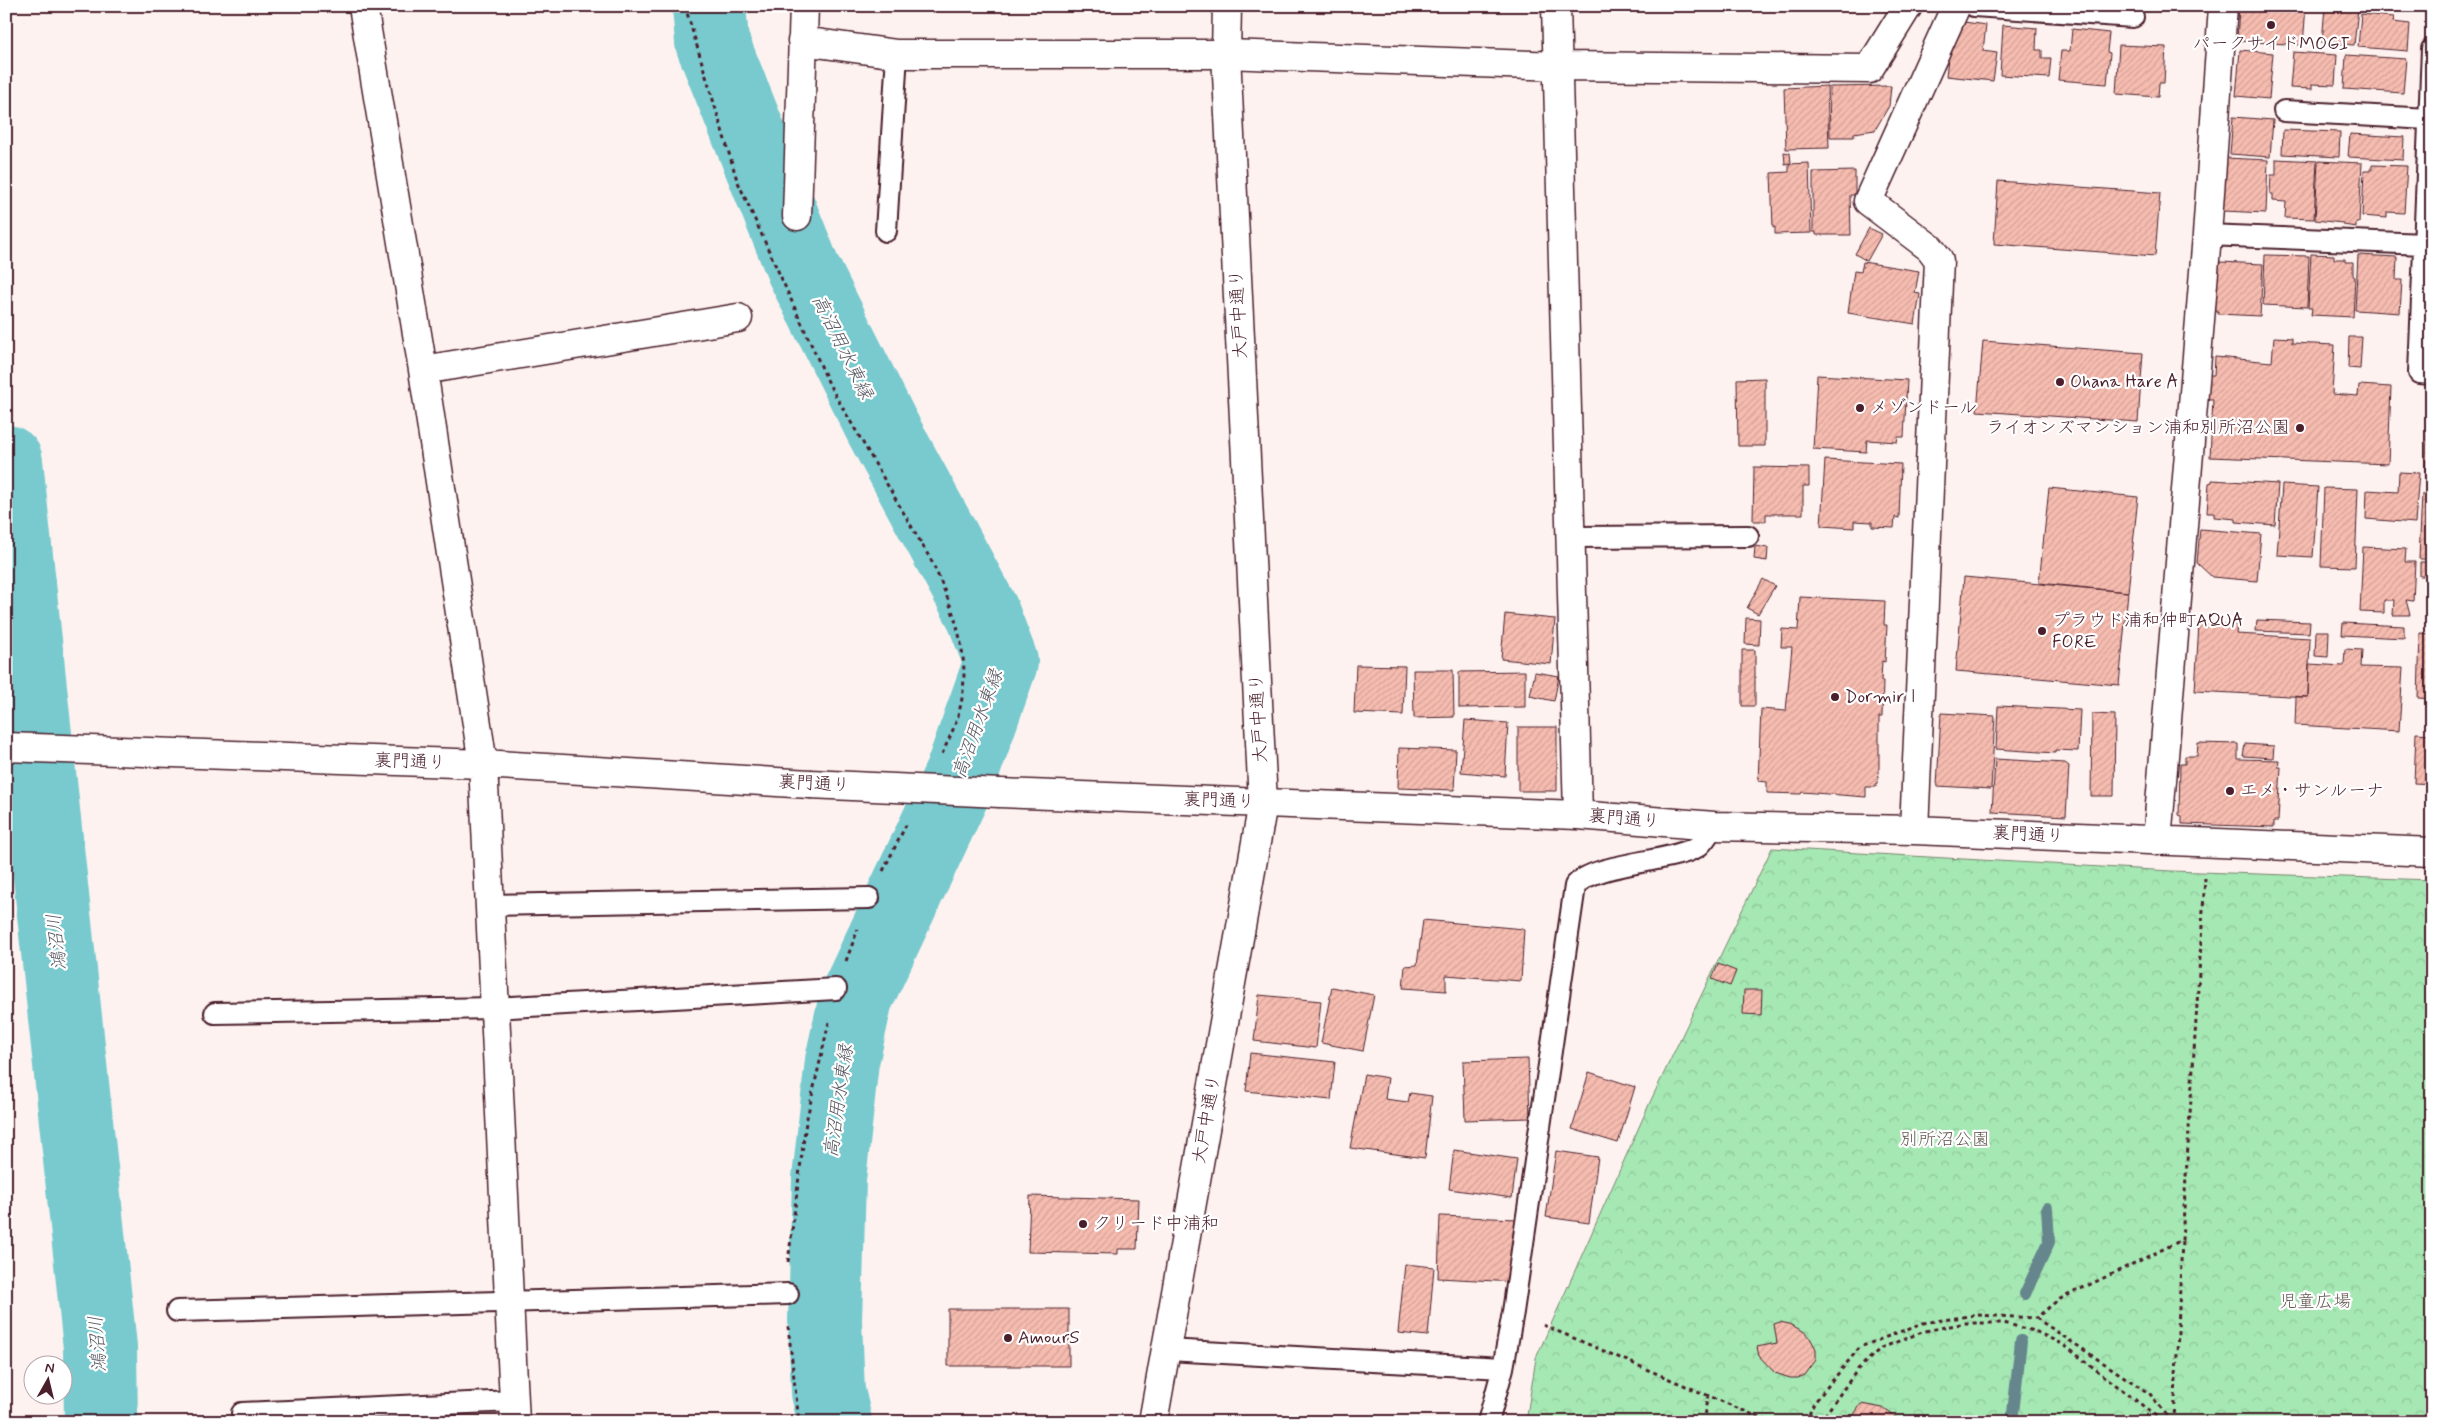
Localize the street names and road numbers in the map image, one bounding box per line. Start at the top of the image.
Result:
street label: 大戸中通り [1225,268,1253,360]
street label: 大戸中通り [1245,672,1273,764]
street label: 裏門通り [374,749,446,775]
street label: 裏門通り [777,770,851,798]
street label: 裏門通り [1183,788,1255,814]
street label: 裏門通り [1587,804,1661,834]
street label: 裏門通り [1991,821,2065,849]
street label: 大戸中通り [1187,1073,1227,1165]

